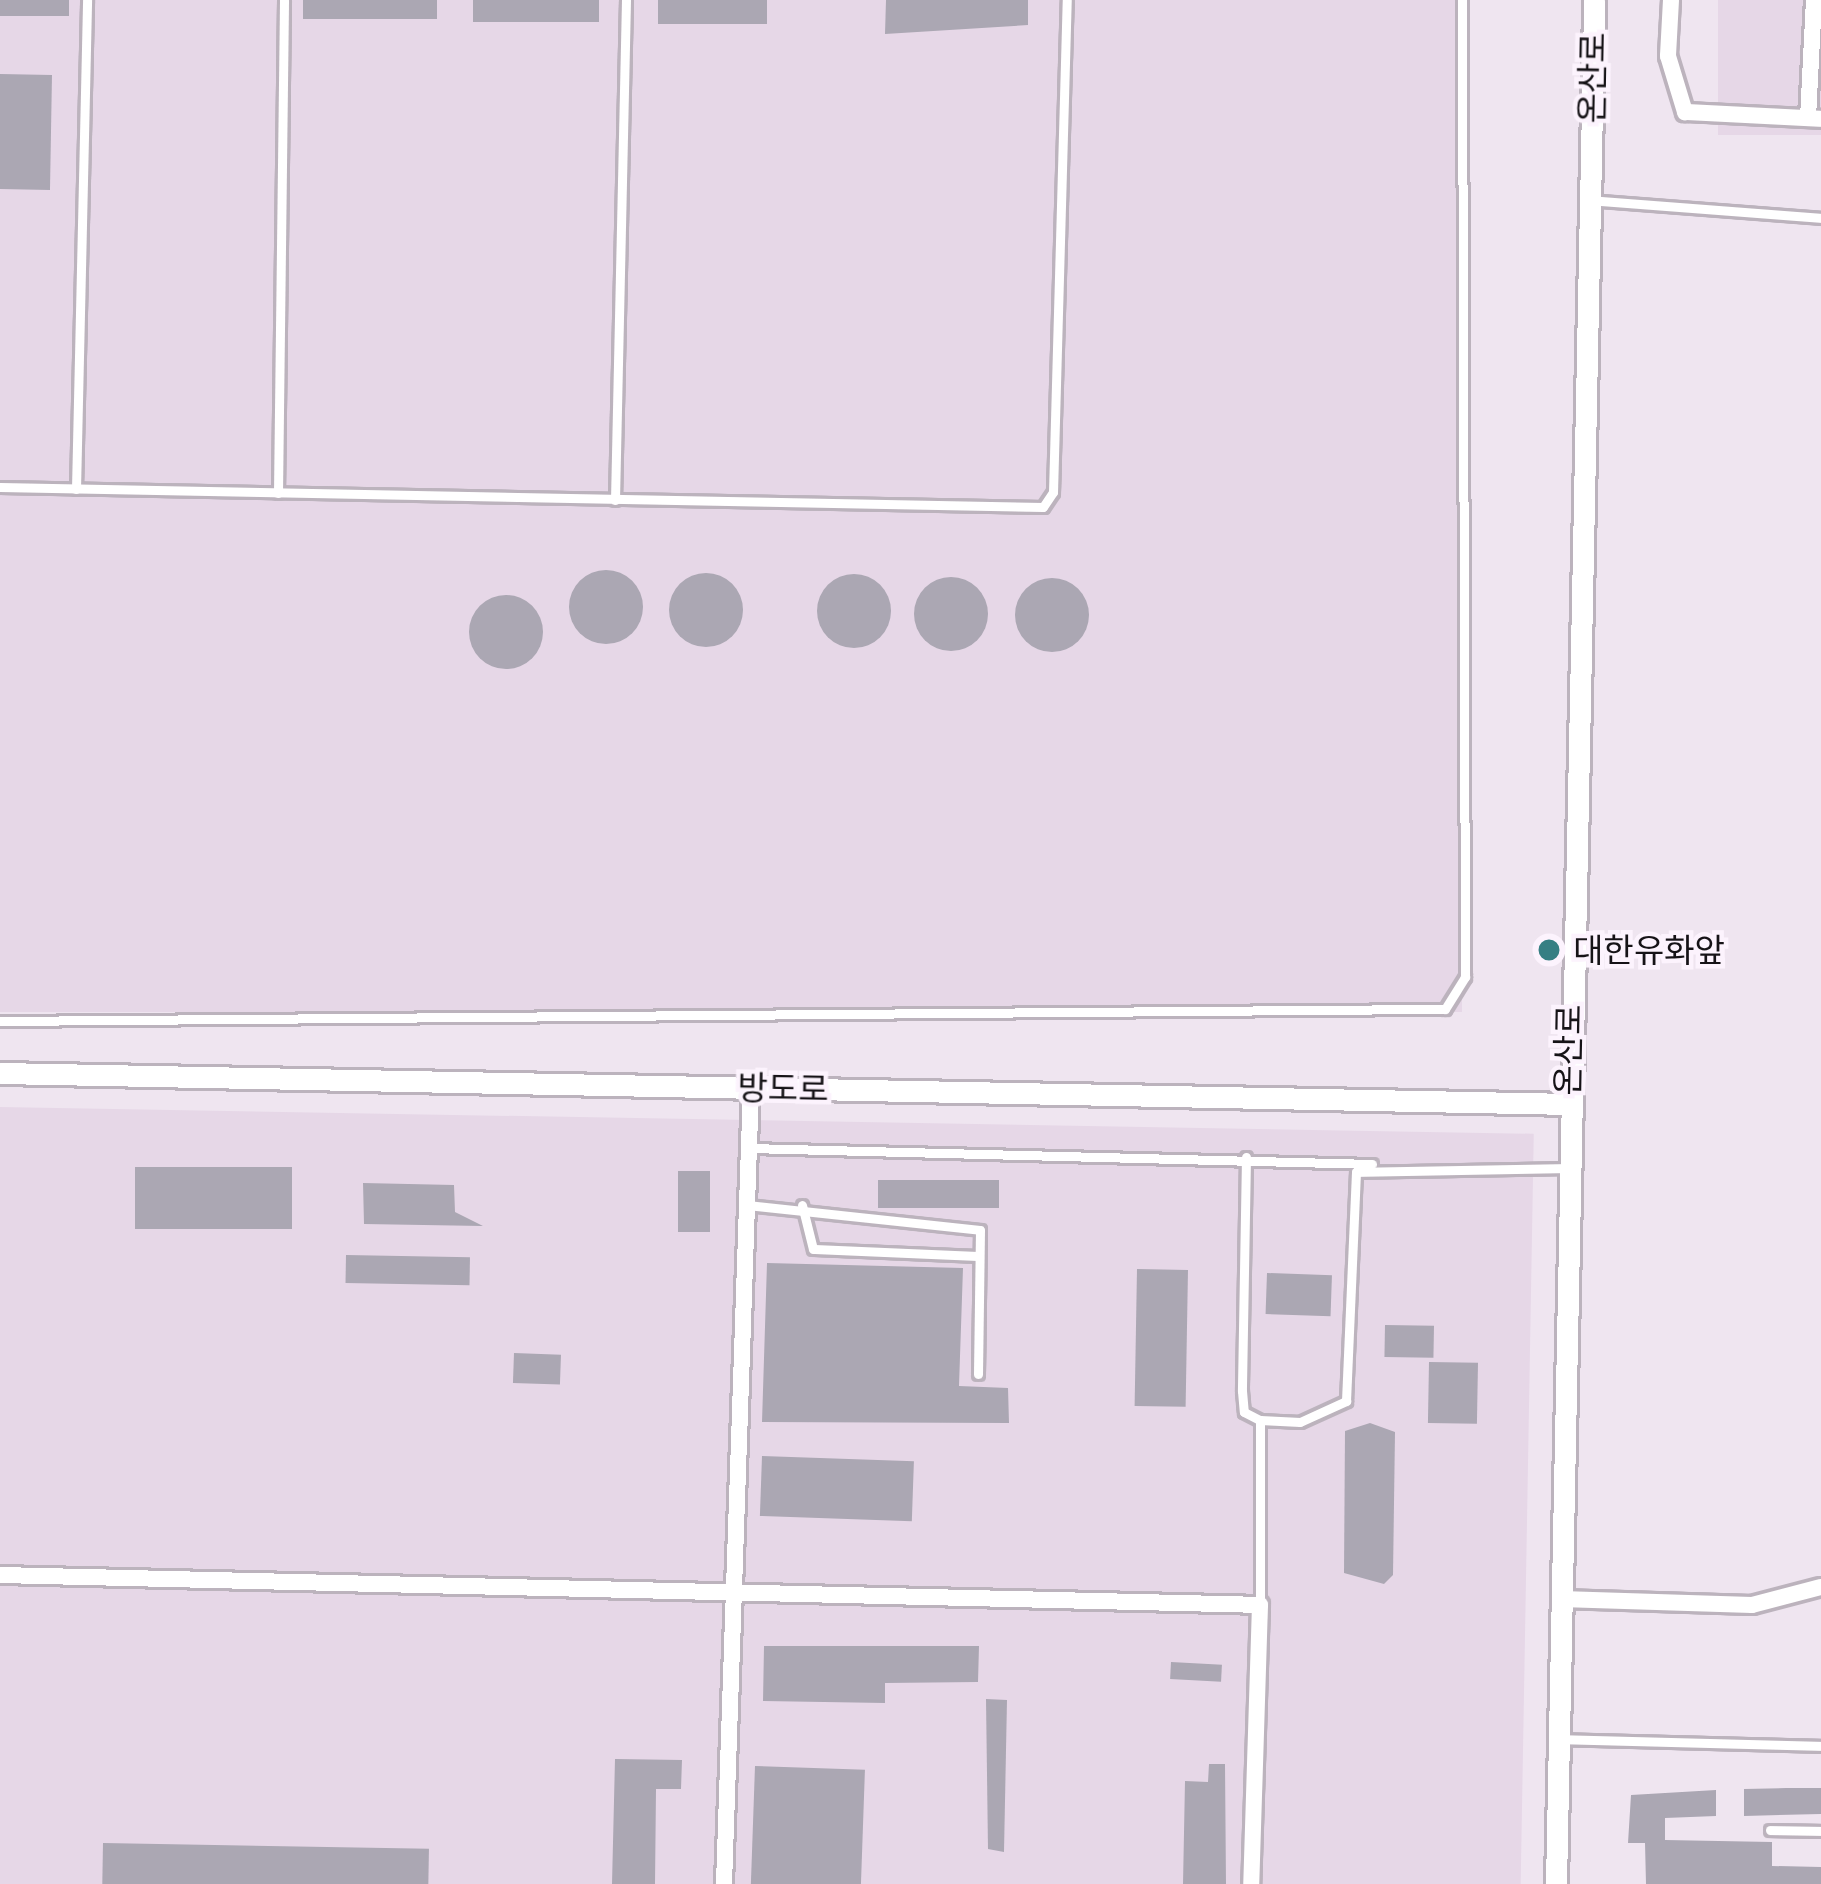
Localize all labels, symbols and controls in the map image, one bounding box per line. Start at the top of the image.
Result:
street label: 온산로 [1571,32,1613,124]
place label: 대한유화앞 [1573,930,1725,970]
marker: 대한유화앞 [1536,937,1562,963]
street label: 온산로 [1547,1004,1589,1096]
street label: 방도로 [737,1067,829,1109]

